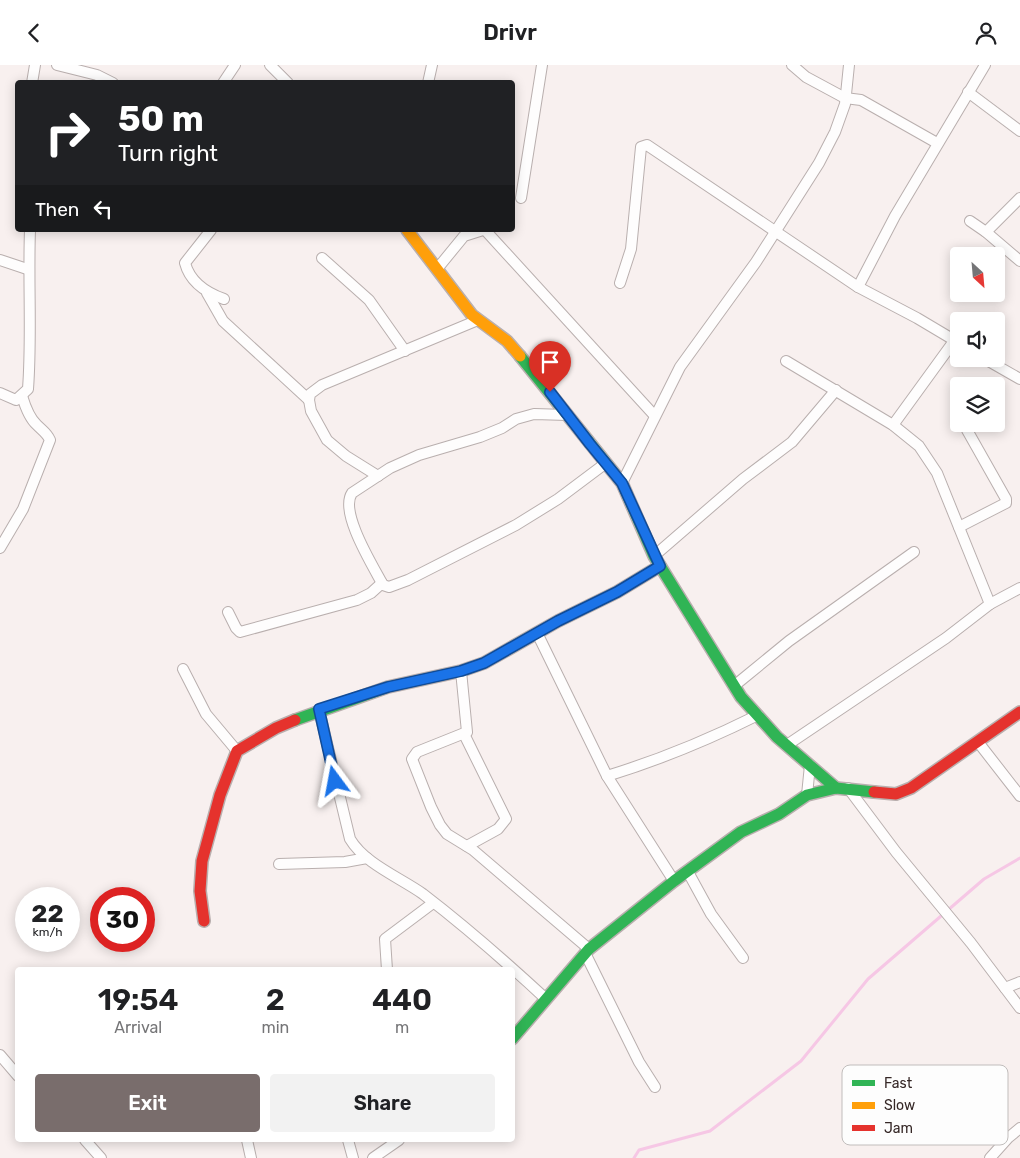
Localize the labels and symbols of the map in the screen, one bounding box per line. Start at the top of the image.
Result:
north arrow [950,247,1005,303]
pin [529,341,571,392]
position arrow [308,754,360,806]
speed limit sign: 30 [90,887,155,952]
legend [842,1065,1008,1145]
text: Fast [884,1075,913,1092]
text: Slow [884,1097,915,1114]
text: Jam [884,1120,913,1137]

